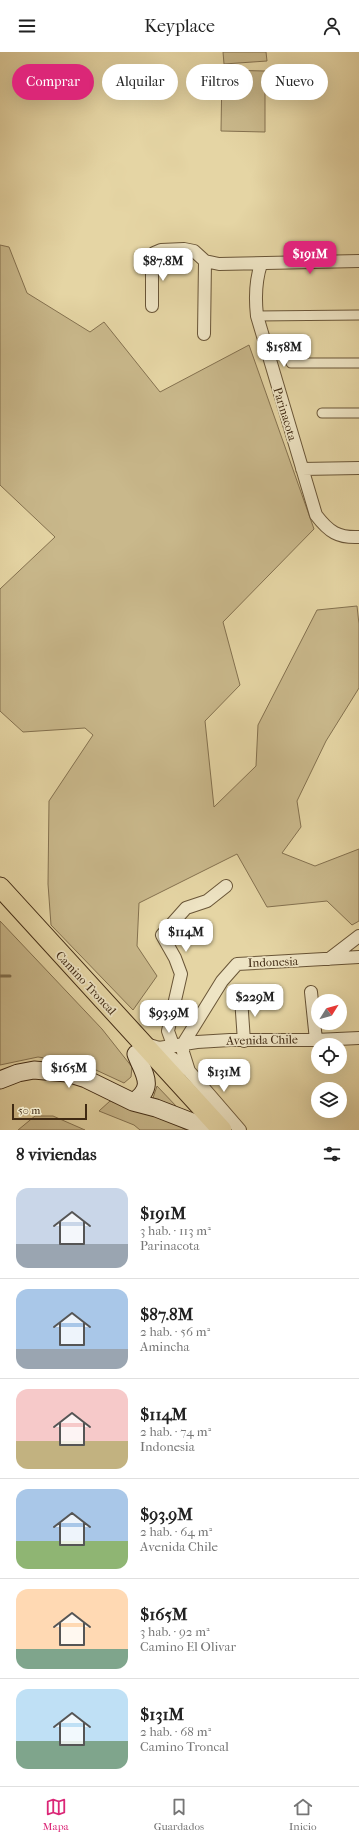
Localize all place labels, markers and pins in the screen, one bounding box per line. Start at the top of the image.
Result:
pin: $191M [282,241,338,275]
pin: $87.8M [130,248,196,282]
pin: $158M [256,334,312,368]
pin: $114M [158,919,214,953]
pin: $229M [227,984,283,1018]
pin: $93.9M [136,1000,202,1034]
pin: $165M [41,1055,97,1089]
pin: $131M [196,1059,252,1093]

